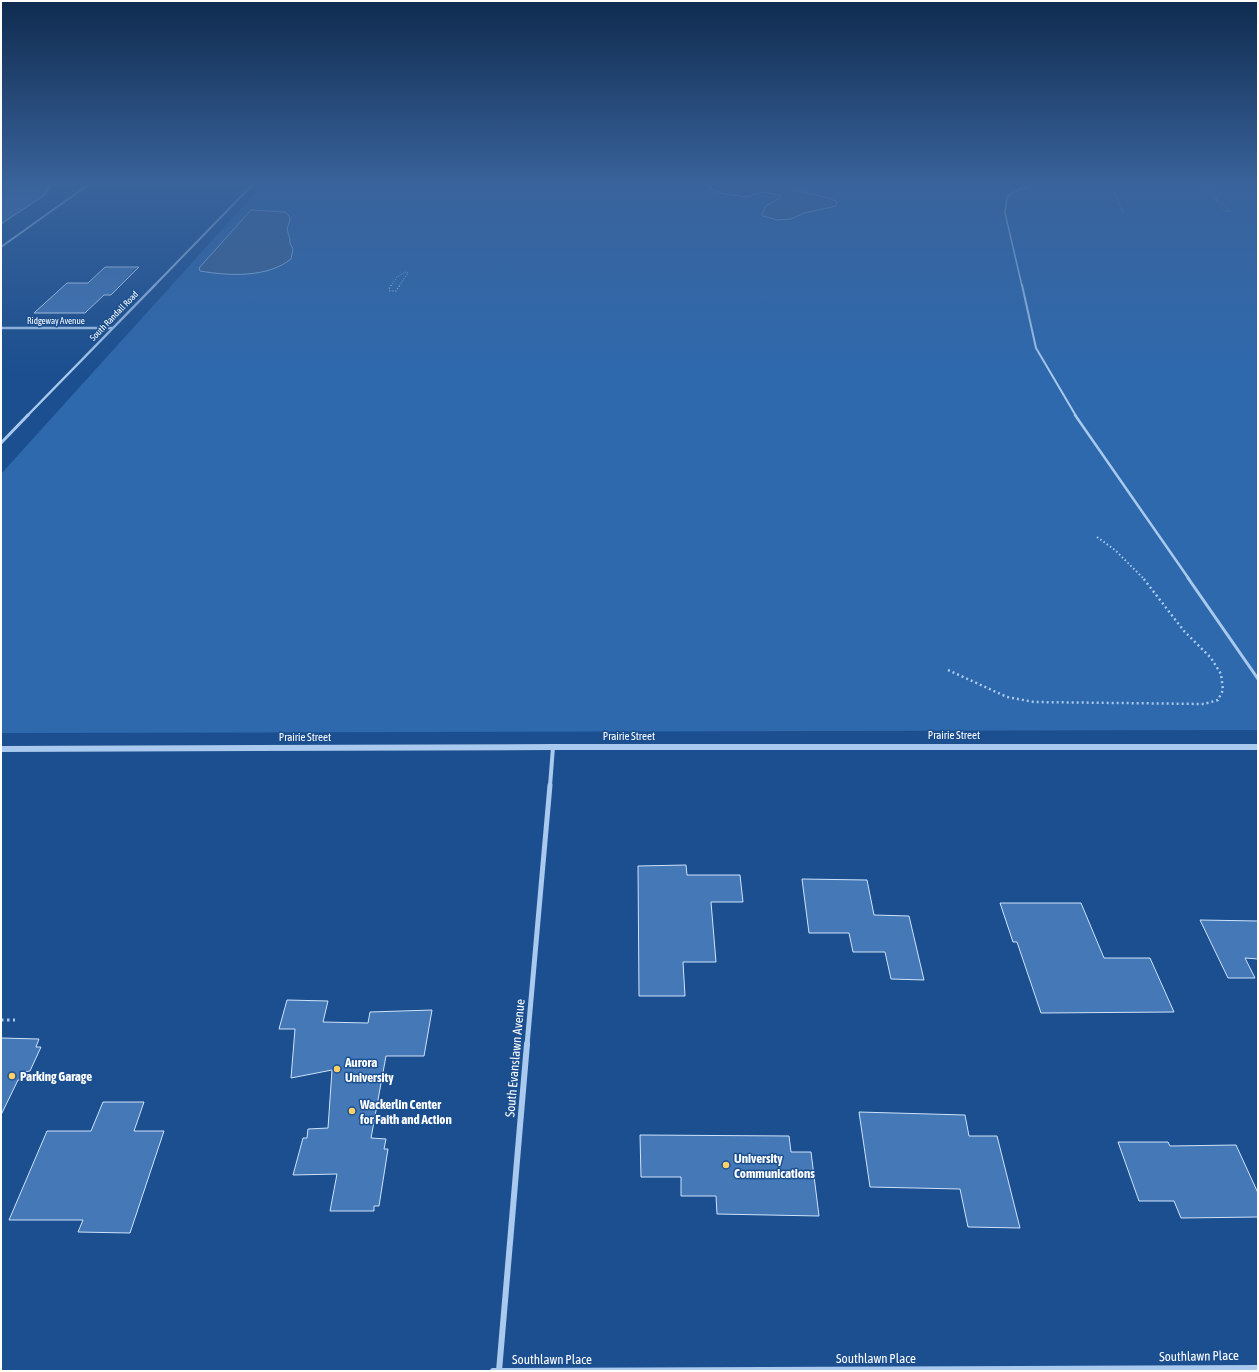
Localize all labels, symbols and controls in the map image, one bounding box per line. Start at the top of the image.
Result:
street label: South Randall Road [88,289,140,343]
street label: Ridgeway Avenue [27,316,85,326]
street label: Prairie Street [928,729,980,741]
street label: Prairie Street [603,730,655,742]
street label: Prairie Street [279,731,331,743]
street label: South Evanslawn Avenue [502,998,528,1118]
place label: Aurora University [344,1055,394,1085]
marker: Aurora University [332,1064,342,1074]
place label: Parking Garage [20,1069,92,1084]
marker: Parking Garage [7,1071,17,1081]
place label: Wackerlin Center for Faith and Action [359,1097,452,1127]
marker: Wackerlin Center for Faith and Action [347,1106,357,1116]
place label: University Communications [734,1151,815,1181]
marker: University Communications [721,1160,731,1170]
street label: Southlawn Place [1159,1348,1239,1364]
street label: Southlawn Place [836,1351,916,1366]
street label: Southlawn Place [512,1352,592,1367]

